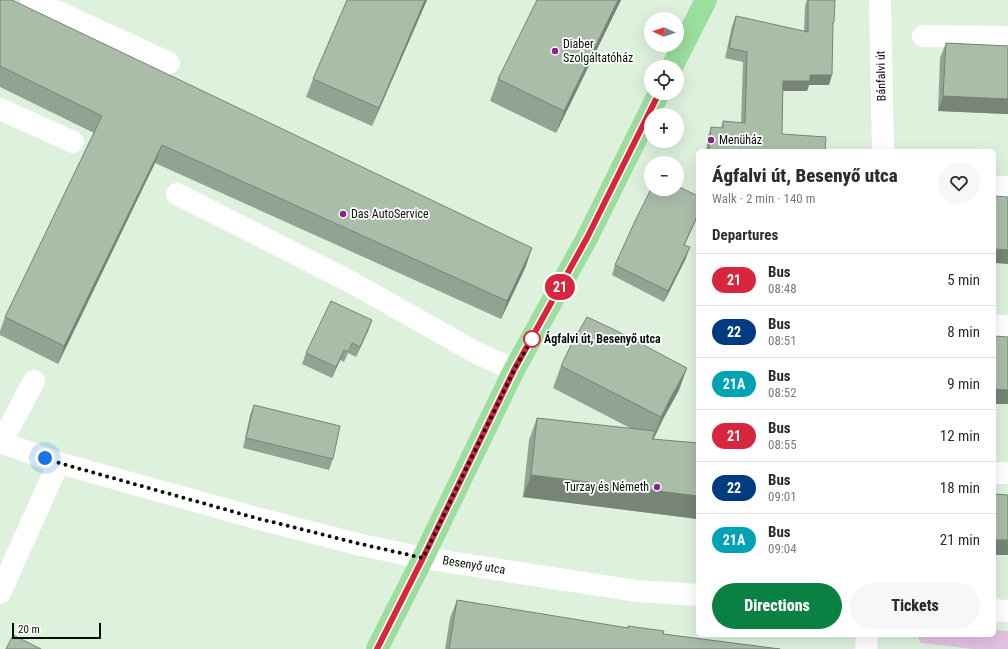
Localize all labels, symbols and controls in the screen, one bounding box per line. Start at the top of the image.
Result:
north arrow [644,12,684,52]
map controls [644,12,684,196]
place label: Diaber Szolgáltatóház [563,37,633,65]
marker: Diaber Szolgáltatóház [550,46,560,56]
street label: Bánfalvi út [874,50,888,101]
button: locate [644,60,684,100]
button: + [644,108,684,148]
place label: Menüház [719,133,762,147]
marker: Menüház [706,135,716,145]
button: − [644,156,684,196]
button: heart [938,162,980,204]
text: Ágfalvi út, Besenyő utca [712,164,898,187]
text: Walk · 2 min · 140 m [712,191,816,206]
place label: Das AutoService [351,207,429,221]
marker: Das AutoService [338,209,348,219]
text: Departures [712,226,778,244]
text: Bus [768,263,791,281]
text: 5 min [947,271,980,289]
text: 21 [727,272,741,288]
line badge: 21 [542,274,578,300]
text: 21 [553,279,567,295]
text: 08:48 [768,281,797,296]
text: Bus [768,315,791,333]
text: 8 min [947,323,980,341]
text: 22 [727,324,741,340]
marker: Ágfalvi út, Besenyő utca [523,330,541,348]
place label: Ágfalvi út, Besenyő utca [544,331,661,346]
text: 08:51 [768,333,797,348]
text: Bus [768,367,791,385]
text: 9 min [947,375,980,393]
text: 21A [723,376,745,392]
text: 08:52 [768,385,797,400]
text: Bus [768,419,791,437]
text: 12 min [940,427,980,445]
text: 21 [727,428,741,444]
text: 08:55 [768,437,797,452]
your location [35,448,55,468]
text: Bus [768,471,791,489]
text: 18 min [940,479,980,497]
place label: Turzay és Németh [564,480,649,494]
text: 22 [727,480,741,496]
marker: Turzay és Németh [652,482,662,492]
text: 09:01 [768,489,797,504]
text: Bus [768,523,791,541]
text: 21 min [940,531,980,549]
text: 21A [723,532,745,548]
text: 09:04 [768,541,797,556]
street label: Besenyő utca [442,553,507,577]
button: Directions [712,583,842,629]
button: Tickets [850,583,980,629]
scale bar [12,621,101,640]
text: 20 m [18,623,40,636]

